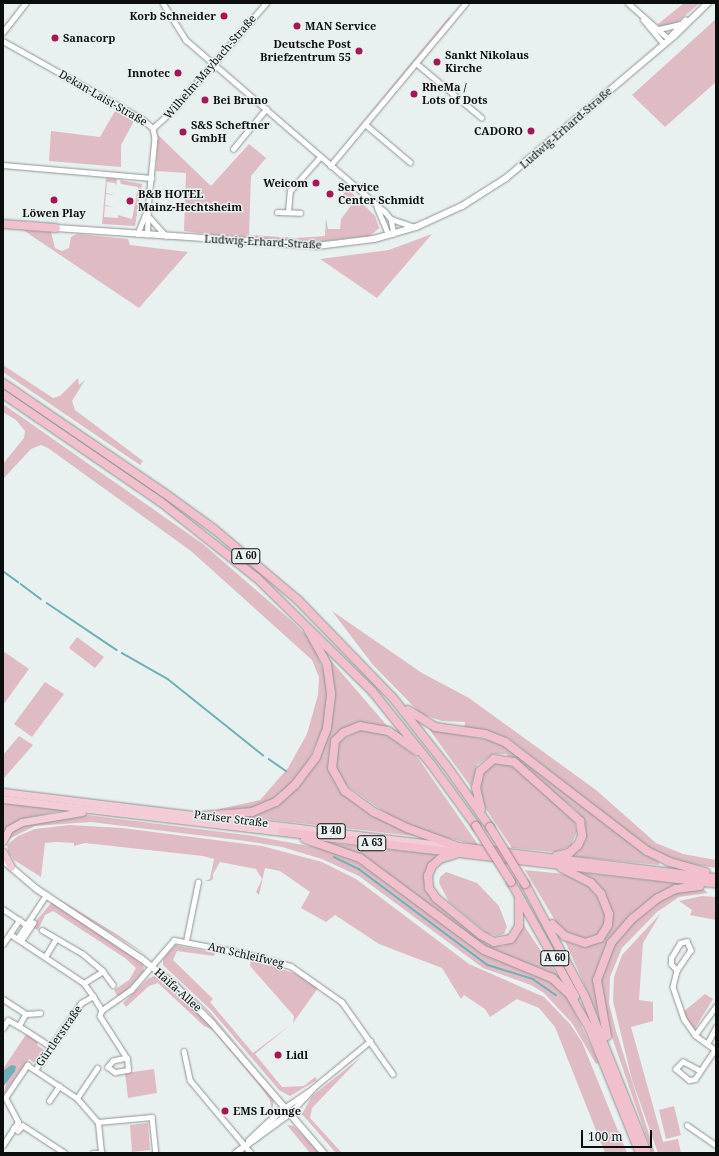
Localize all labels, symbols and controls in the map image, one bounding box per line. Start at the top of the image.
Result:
place label: Korb Schneider [129,9,216,23]
marker: Korb Schneider [219,11,229,21]
street label: Wilhelm-Maybach-Straße [161,12,259,122]
place label: MAN Service [305,19,376,33]
marker: MAN Service [292,21,302,31]
place label: Sanacorp [63,31,115,45]
marker: Sanacorp [50,33,60,43]
place label: Deutsche Post Briefzentrum 55 [260,38,351,64]
marker: Deutsche Post Briefzentrum 55 [354,46,364,56]
place label: Sankt Nikolaus Kirche [445,49,529,75]
marker: Sankt Nikolaus Kirche [432,57,442,67]
place label: Innotec [128,66,170,80]
street label: Dekan-Laist-Straße [56,67,150,129]
marker: Innotec [173,68,183,78]
place label: RheMa / Lots of Dots [422,81,488,107]
street label: Ludwig-Erhard-Straße [517,84,615,172]
marker: RheMa / Lots of Dots [409,89,419,99]
place label: Bei Bruno [213,93,268,107]
marker: Bei Bruno [200,95,210,105]
place label: S&S Scheftner GmbH [191,119,270,145]
place label: CADORO [474,124,523,138]
marker: CADORO [526,126,536,136]
marker: S&S Scheftner GmbH [178,127,188,137]
place label: Weicom [263,176,308,190]
marker: Weicom [311,178,321,188]
place label: Service Center Schmidt [338,181,424,207]
place label: B&B HOTEL Mainz-Hechtsheim [138,188,242,214]
marker: Service Center Schmidt [325,189,335,199]
marker: Löwen Play [49,195,59,205]
marker: B&B HOTEL Mainz-Hechtsheim [125,196,135,206]
place label: Löwen Play [22,206,86,220]
street label: Ludwig-Erhard-Straße [204,232,322,252]
road number: A 60 [231,548,261,564]
street label: Pariser Straße [193,808,269,830]
road number: B 40 [316,823,346,839]
road number: A 63 [357,835,387,851]
street label: Am Schleifweg [207,940,285,970]
road number: A 60 [540,950,570,966]
street label: Haifa-Allee [152,966,204,1014]
street label: Gürtlerstraße [33,1003,85,1069]
place label: Lidl [286,1048,308,1062]
marker: Lidl [273,1050,283,1060]
place label: EMS Lounge [233,1104,301,1118]
marker: EMS Lounge [220,1106,230,1116]
scale bar [583,1122,654,1148]
text: 100 m [588,1128,623,1145]

